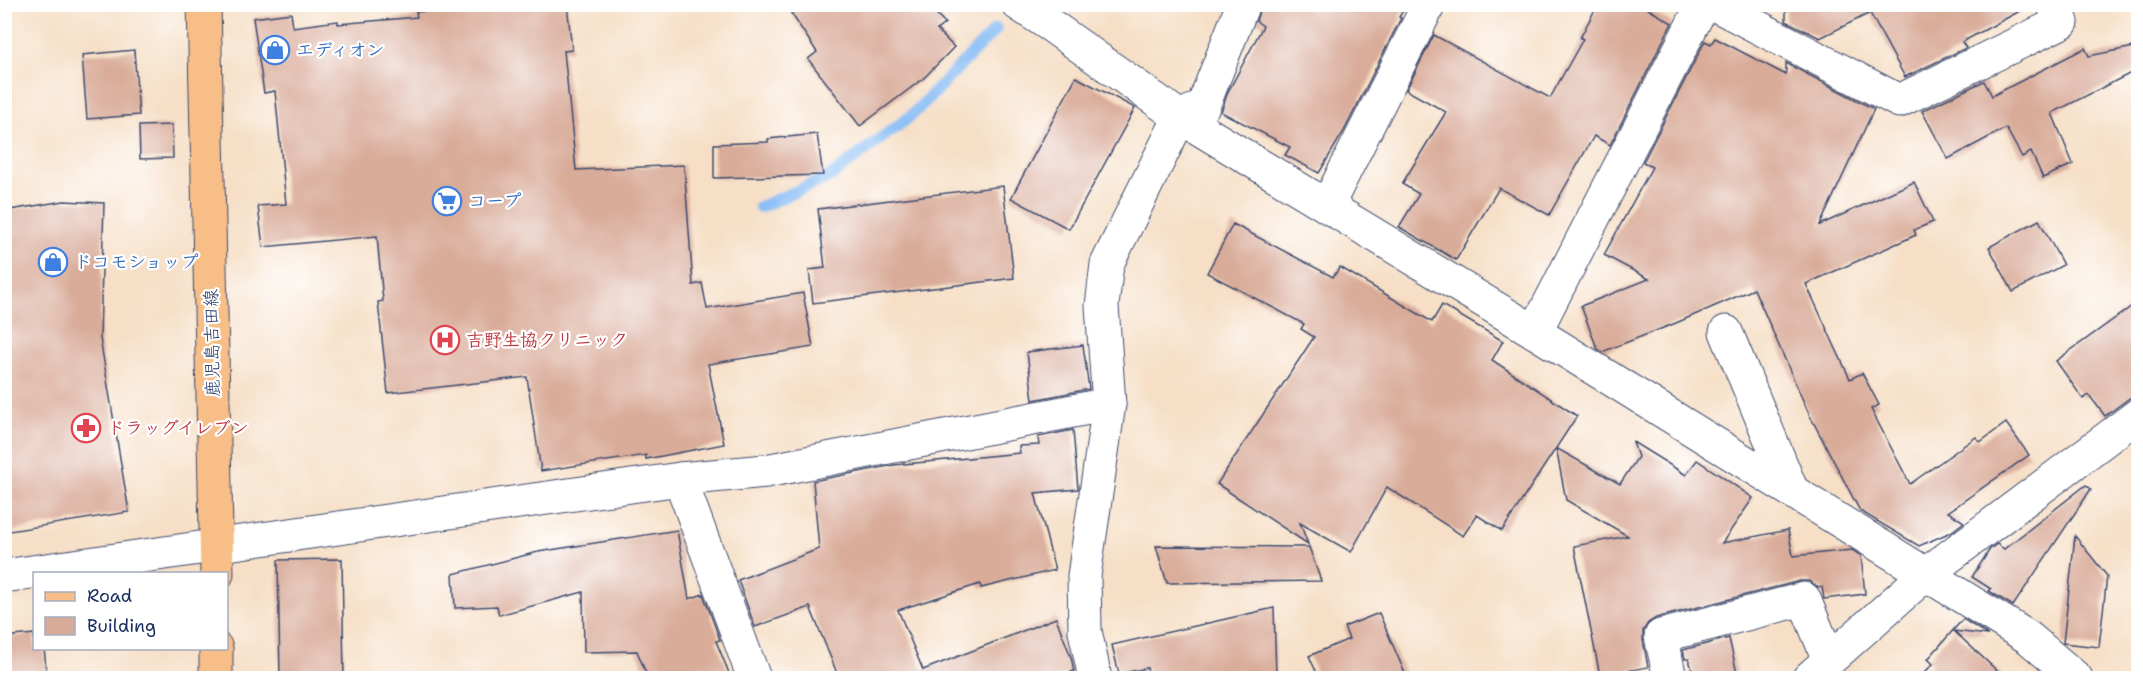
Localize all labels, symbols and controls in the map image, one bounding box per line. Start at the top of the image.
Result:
shop icon: エディオン [259,34,291,66]
place label: エディオン [296,38,385,62]
supermarket icon: コープ [431,185,463,217]
place label: コープ [468,189,521,213]
shop icon: ドコモショップ [37,246,69,278]
place label: ドコモショップ [74,250,199,274]
street label: 鹿児島吉田線 [199,289,225,397]
hospital icon: 吉野生協クリニック [429,324,461,356]
place label: 吉野生協クリニック [466,328,628,352]
pharmacy icon: ドラッグイレブン [70,412,102,444]
place label: ドラッグイレブン [107,416,249,440]
legend [33,572,228,650]
text: Road [87,584,132,608]
text: Building [87,614,156,638]

